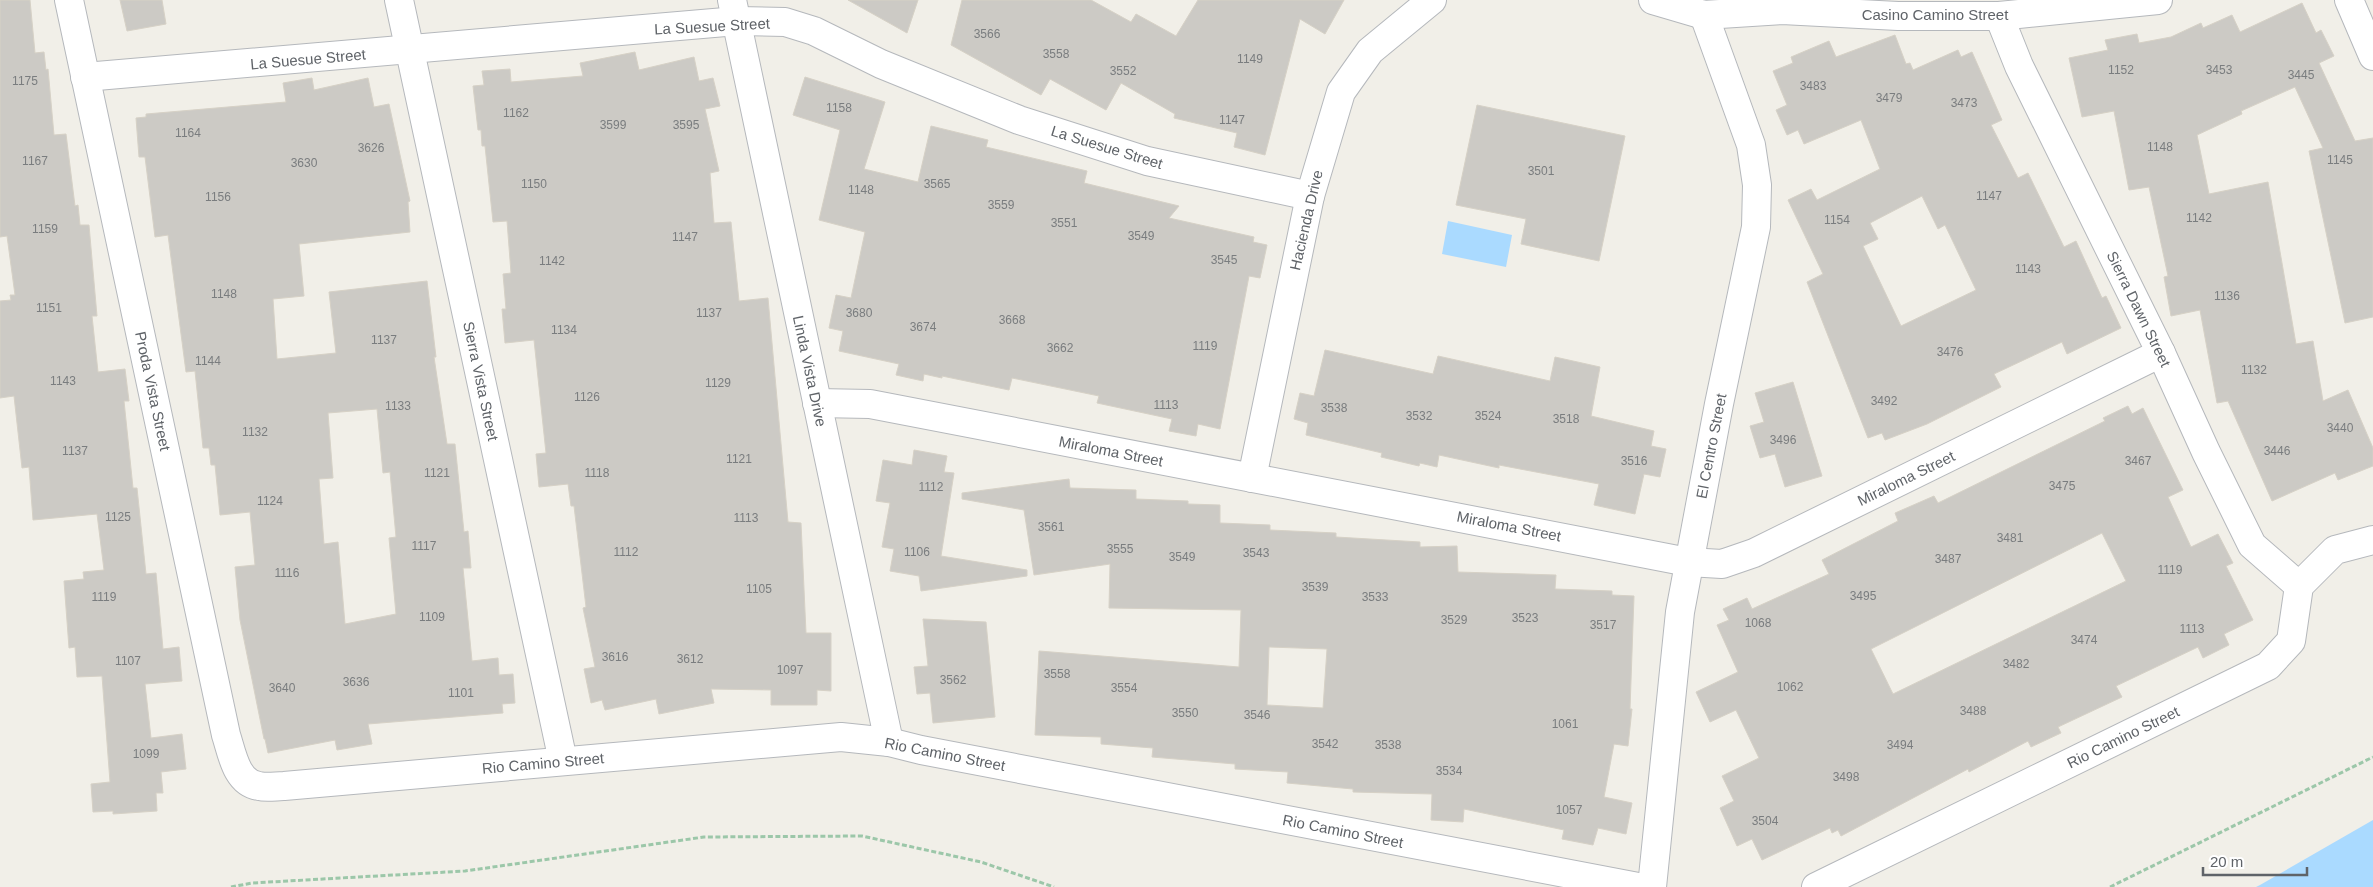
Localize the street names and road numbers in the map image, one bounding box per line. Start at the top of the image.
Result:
street label: Casino Camino Street [1862,6,2009,23]
street label: La Suesue Street [654,14,771,38]
street label: La Suesue Street [250,45,367,73]
street label: La Suesue Street [1049,122,1166,172]
street label: Hacienda Drive [1286,168,1326,272]
street label: Sierra Dawn Street [2104,248,2175,370]
street label: Linda Vista Drive [790,314,830,428]
street label: Sierra Vista Street [460,320,502,443]
street label: Proda Vista Street [132,330,174,453]
street label: El Centro Street [1692,391,1730,500]
street label: Miraloma Street [1057,433,1165,470]
street label: Miraloma Street [1855,447,1958,509]
street label: Miraloma Street [1455,508,1563,545]
street label: Rio Camino Street [2064,702,2183,772]
street label: Rio Camino Street [883,734,1008,774]
street label: Rio Camino Street [481,749,606,777]
street label: Rio Camino Street [1281,811,1406,851]

